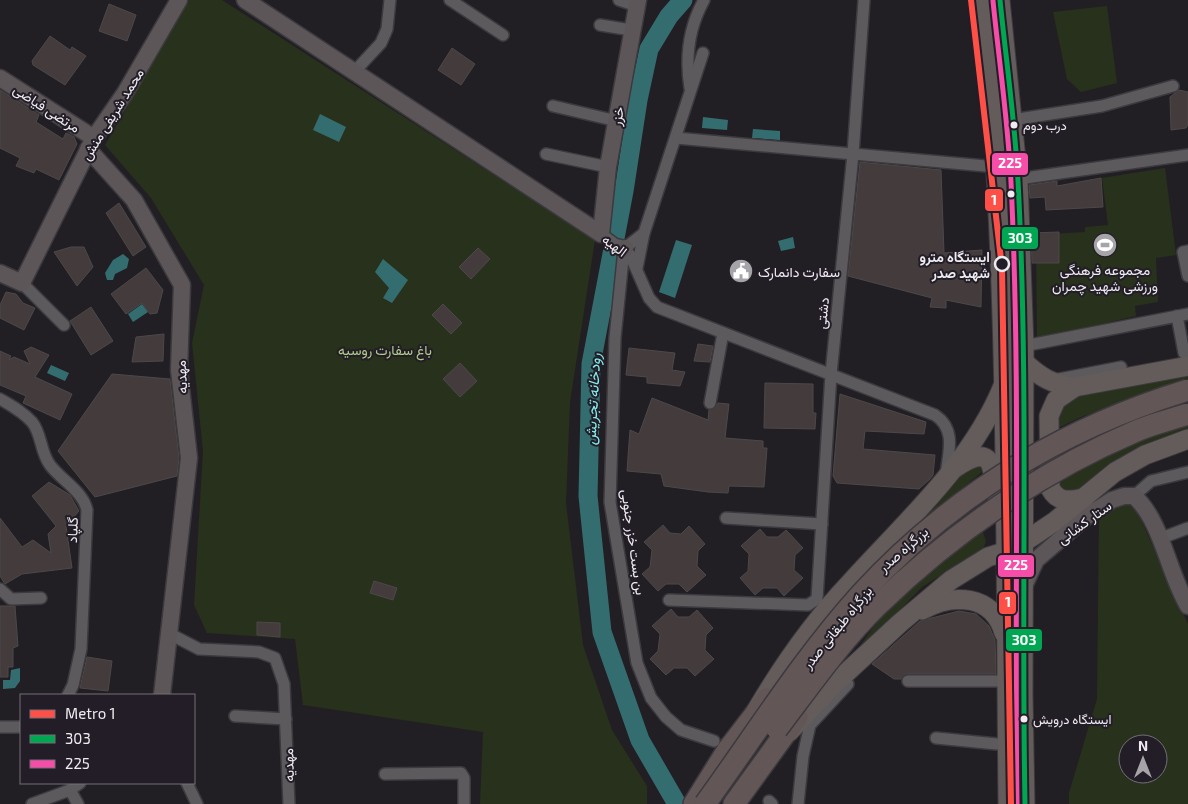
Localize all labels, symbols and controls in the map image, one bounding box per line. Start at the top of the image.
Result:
street label: محمد شریفی منش [77,65,148,164]
street label: مرتضی فیاضی [10,80,84,137]
street label: خزر [607,105,628,128]
place label: درب دوم [1023,117,1067,134]
marker: درب دوم [1009,120,1019,130]
line badge: 225 [991,152,1029,176]
text: 225 [998,154,1022,171]
line badge: 1 [984,188,1004,212]
unlabelled marker [1006,189,1016,199]
text: 1 [991,191,997,208]
line badge: 303 [1001,226,1039,250]
text: 303 [1008,229,1032,246]
street label: الهیه [599,230,631,261]
sports icon: مجموعه فرهنگی ورزشی شهید چمران [1092,232,1118,258]
place label: ایستگاه مترو شهید صدر [919,248,990,282]
marker: ایستگاه مترو شهید صدر [994,256,1010,272]
public building icon: سفارت دانمارک [728,258,754,284]
place label: مجموعه فرهنگی ورزشی شهید چمران [1052,261,1158,296]
place label: سفارت دانمارک [758,263,840,281]
street label: دشتی [812,296,833,330]
park label: باغ سفارت روسیه [338,341,432,361]
water label: رودخانه تجریش [581,353,604,445]
street label: مهدیه [172,360,191,394]
street label: بن بست خزر جنوبی [617,488,650,596]
street label: ستار کشانی [1054,497,1115,548]
street label: گلپاد [63,517,83,543]
street label: بزرگراه صدر [874,523,932,577]
line badge: 225 [997,554,1035,578]
text: 225 [1004,556,1028,573]
street label: بزرگراه طبقاتی صدر [798,582,876,673]
line badge: 1 [998,591,1017,615]
text: 1 [1005,593,1011,610]
line badge: 303 [1005,628,1043,652]
text: 303 [1012,631,1036,648]
legend [20,694,195,784]
text: Metro 1 [65,704,116,722]
place label: ایستگاه درویش [1033,711,1111,728]
marker: ایستگاه درویش [1019,714,1029,724]
text: 303 [65,729,91,747]
north arrow [1118,734,1168,784]
text: N [1138,737,1148,754]
street label: مهدیه [279,748,298,782]
text: 225 [65,754,90,772]

